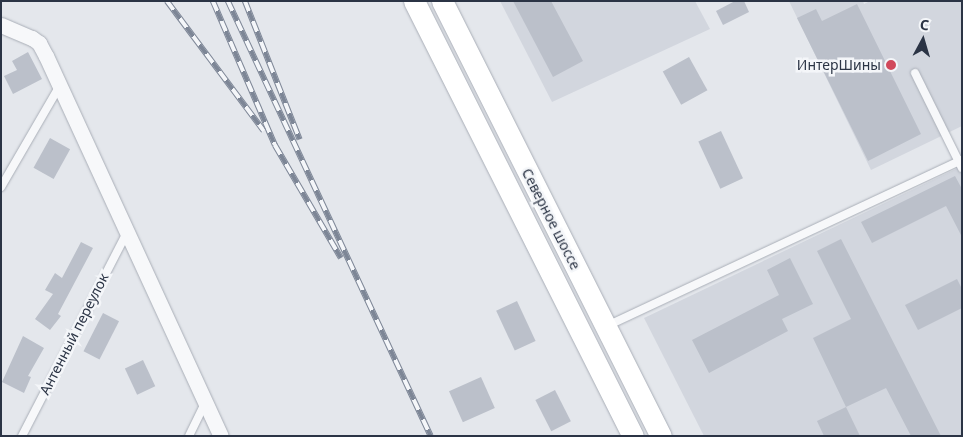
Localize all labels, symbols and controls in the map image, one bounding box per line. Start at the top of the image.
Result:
north arrow [898,15,948,65]
text: С [919,15,930,35]
place label: ИнтерШины [797,57,881,73]
marker: ИнтерШины [885,59,897,71]
street label: Северное шоссе [518,166,584,272]
street label: Антенный переулок [36,270,112,398]

